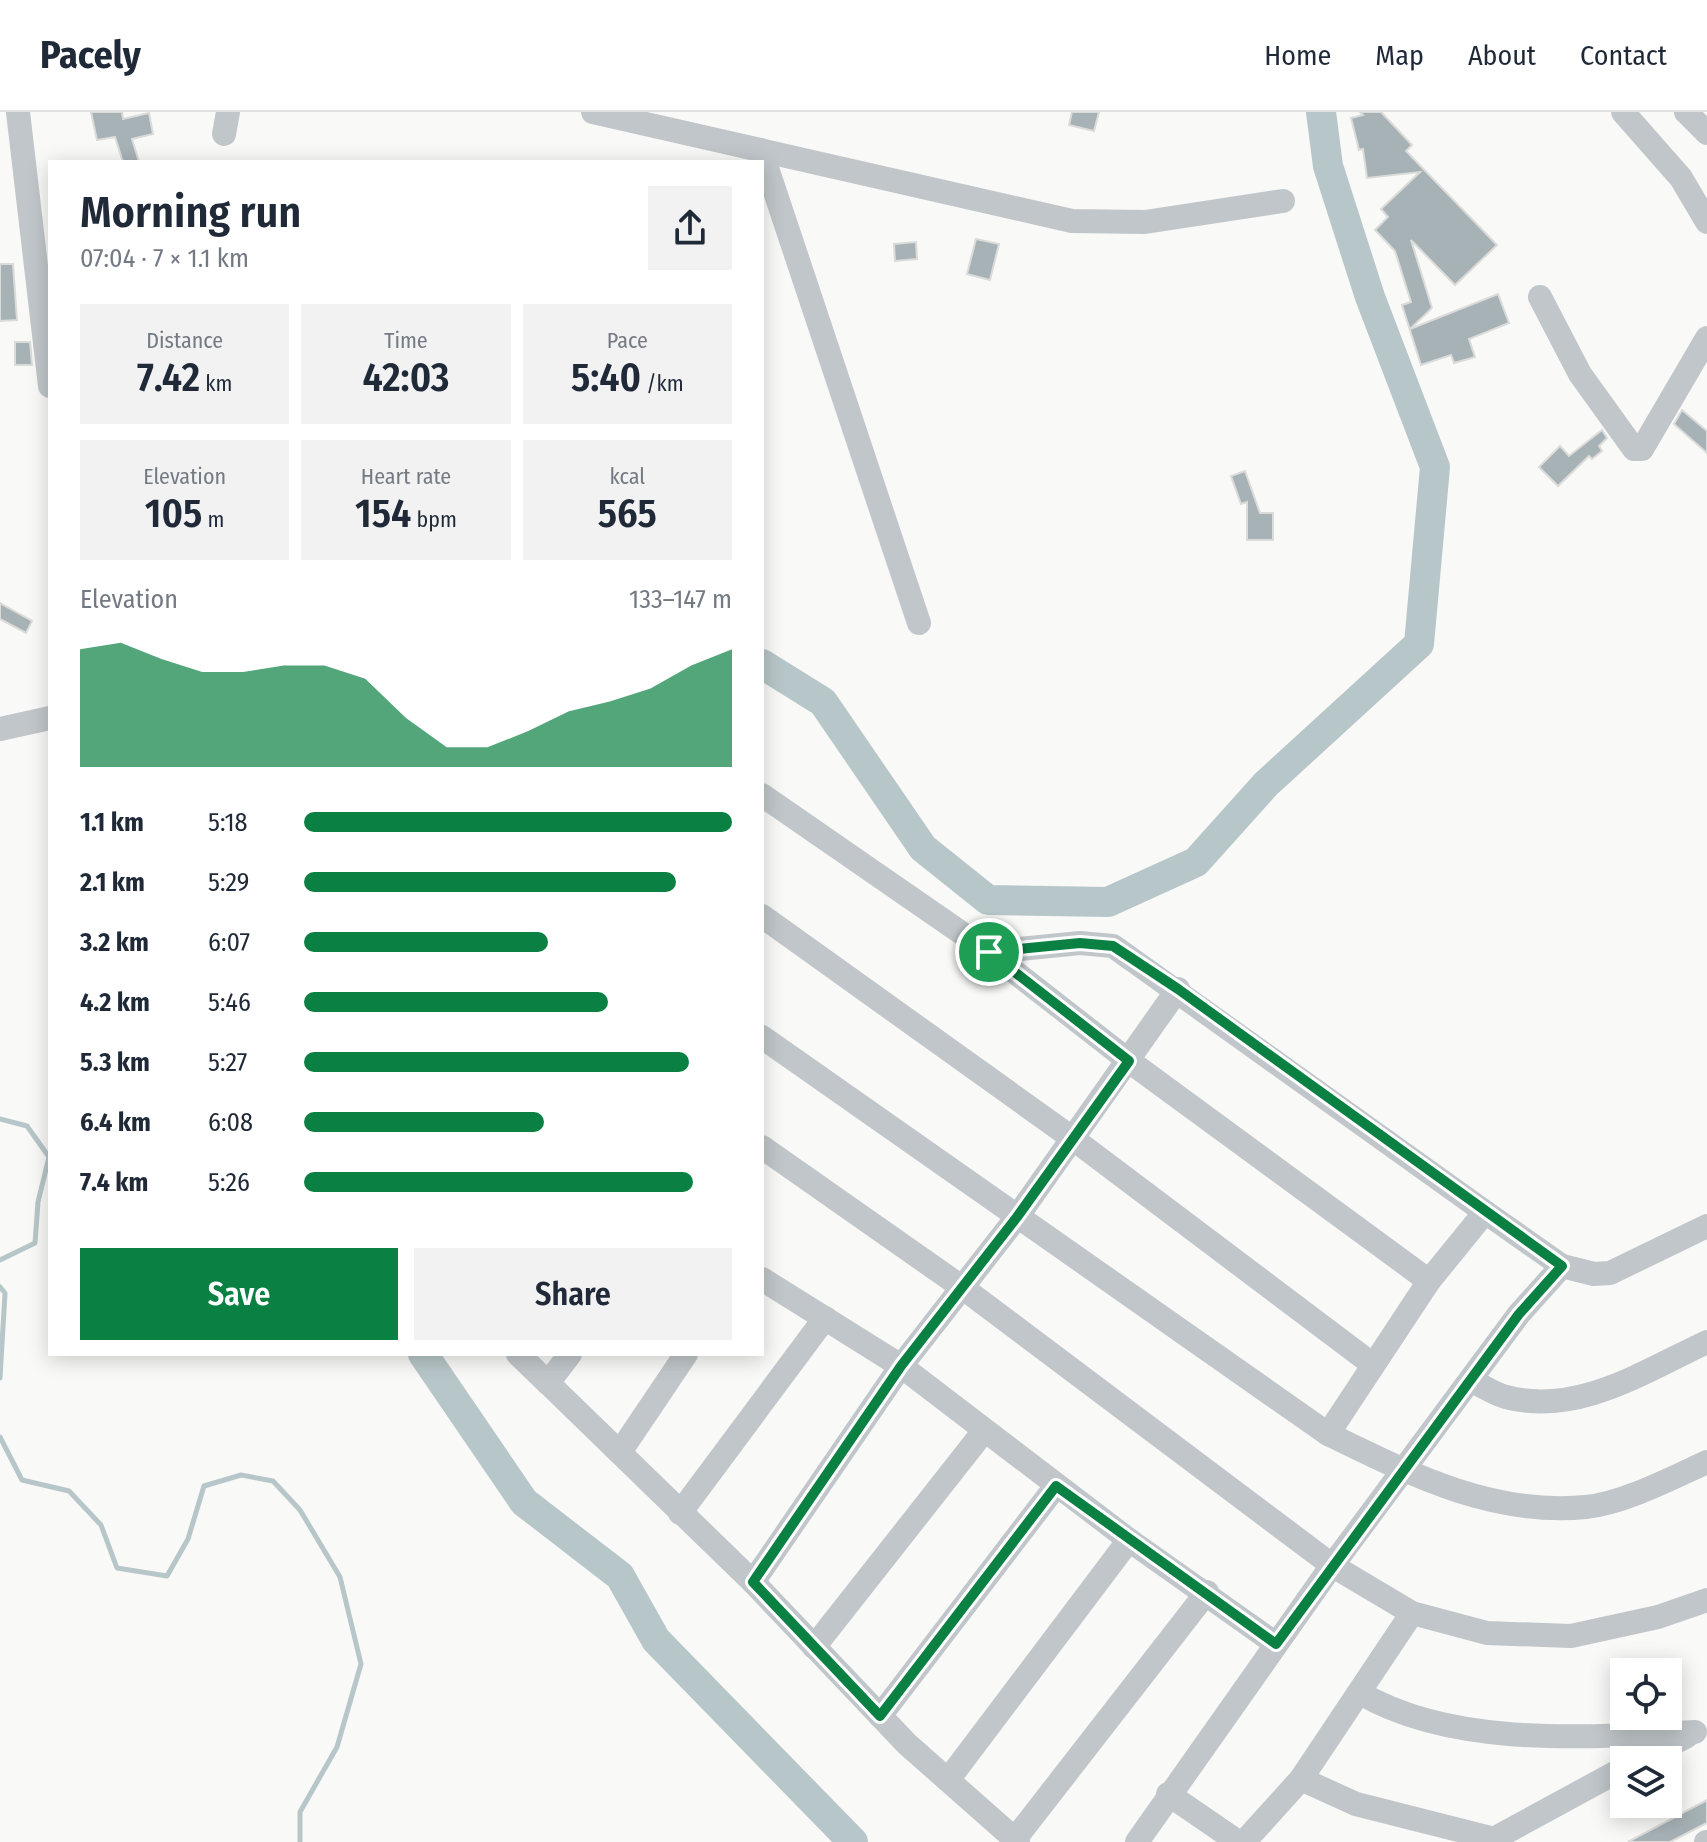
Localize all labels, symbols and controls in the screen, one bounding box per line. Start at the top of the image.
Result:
text: Pacely [40,32,141,78]
text: Home [1264,39,1331,72]
text: Map [1375,39,1424,72]
text: About [1468,39,1536,72]
text: Contact [1580,39,1667,72]
text: Morning run [80,186,301,239]
button: share [648,186,732,270]
text: 07:04 · 7 × 1.1 km [80,243,249,274]
text: Distance [146,327,223,354]
text: Time [384,327,428,354]
text: Pace [607,327,648,354]
text: 7.42 [137,354,200,402]
text: 42:03 [362,354,450,402]
text: 5:40 [571,354,641,402]
text: km [200,370,232,397]
text: /km [641,370,684,397]
text: Elevation [143,463,226,490]
text: Heart rate [361,463,451,490]
text: kcal [610,463,645,490]
text: 105 [145,490,202,538]
text: 154 [355,490,411,538]
text: 565 [598,490,657,538]
text: m [202,506,224,533]
text: bpm [411,506,457,533]
text: Elevation [80,584,178,615]
text: 133–147 m [629,584,732,615]
text: 1.1 km [80,807,144,838]
text: 5:18 [208,807,248,838]
text: 2.1 km [80,867,145,898]
text: 5:29 [208,867,249,898]
pin [955,918,1023,986]
text: 3.2 km [80,927,149,958]
text: 6:07 [208,927,250,958]
icon: arrive [967,930,1011,974]
text: 4.2 km [80,987,150,1018]
text: 5:46 [208,987,251,1018]
text: 5.3 km [80,1047,150,1078]
text: 5:27 [208,1047,247,1078]
text: 6.4 km [80,1107,151,1138]
text: 6:08 [208,1107,253,1138]
text: 7.4 km [80,1167,148,1198]
text: 5:26 [208,1167,250,1198]
button: Save [80,1248,398,1340]
button: Share [414,1248,732,1340]
map controls [1610,1658,1682,1818]
button: locate [1610,1658,1682,1730]
button: layers [1610,1746,1682,1818]

